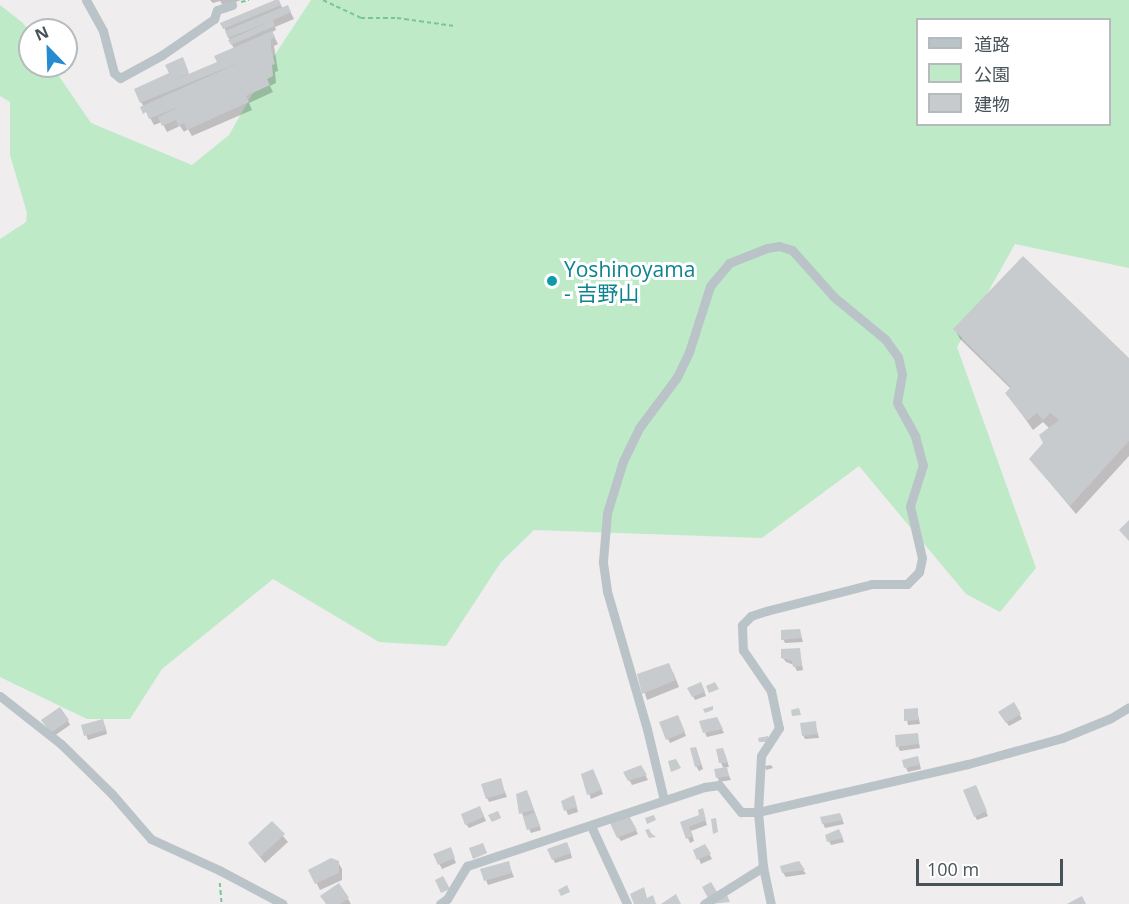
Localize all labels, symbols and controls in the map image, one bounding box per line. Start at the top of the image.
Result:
north arrow [18,18,78,78]
legend [916,18,1111,126]
text: N [31,21,52,46]
text: 道路 [974,32,1010,56]
text: 公園 [974,62,1010,86]
text: 建物 [974,92,1010,116]
place label: Yoshinoyama - 吉野山 [564,256,695,306]
marker: Yoshinoyama - 吉野山 [545,274,559,288]
scale bar [919,847,1066,885]
text: 100 m [927,857,979,881]

